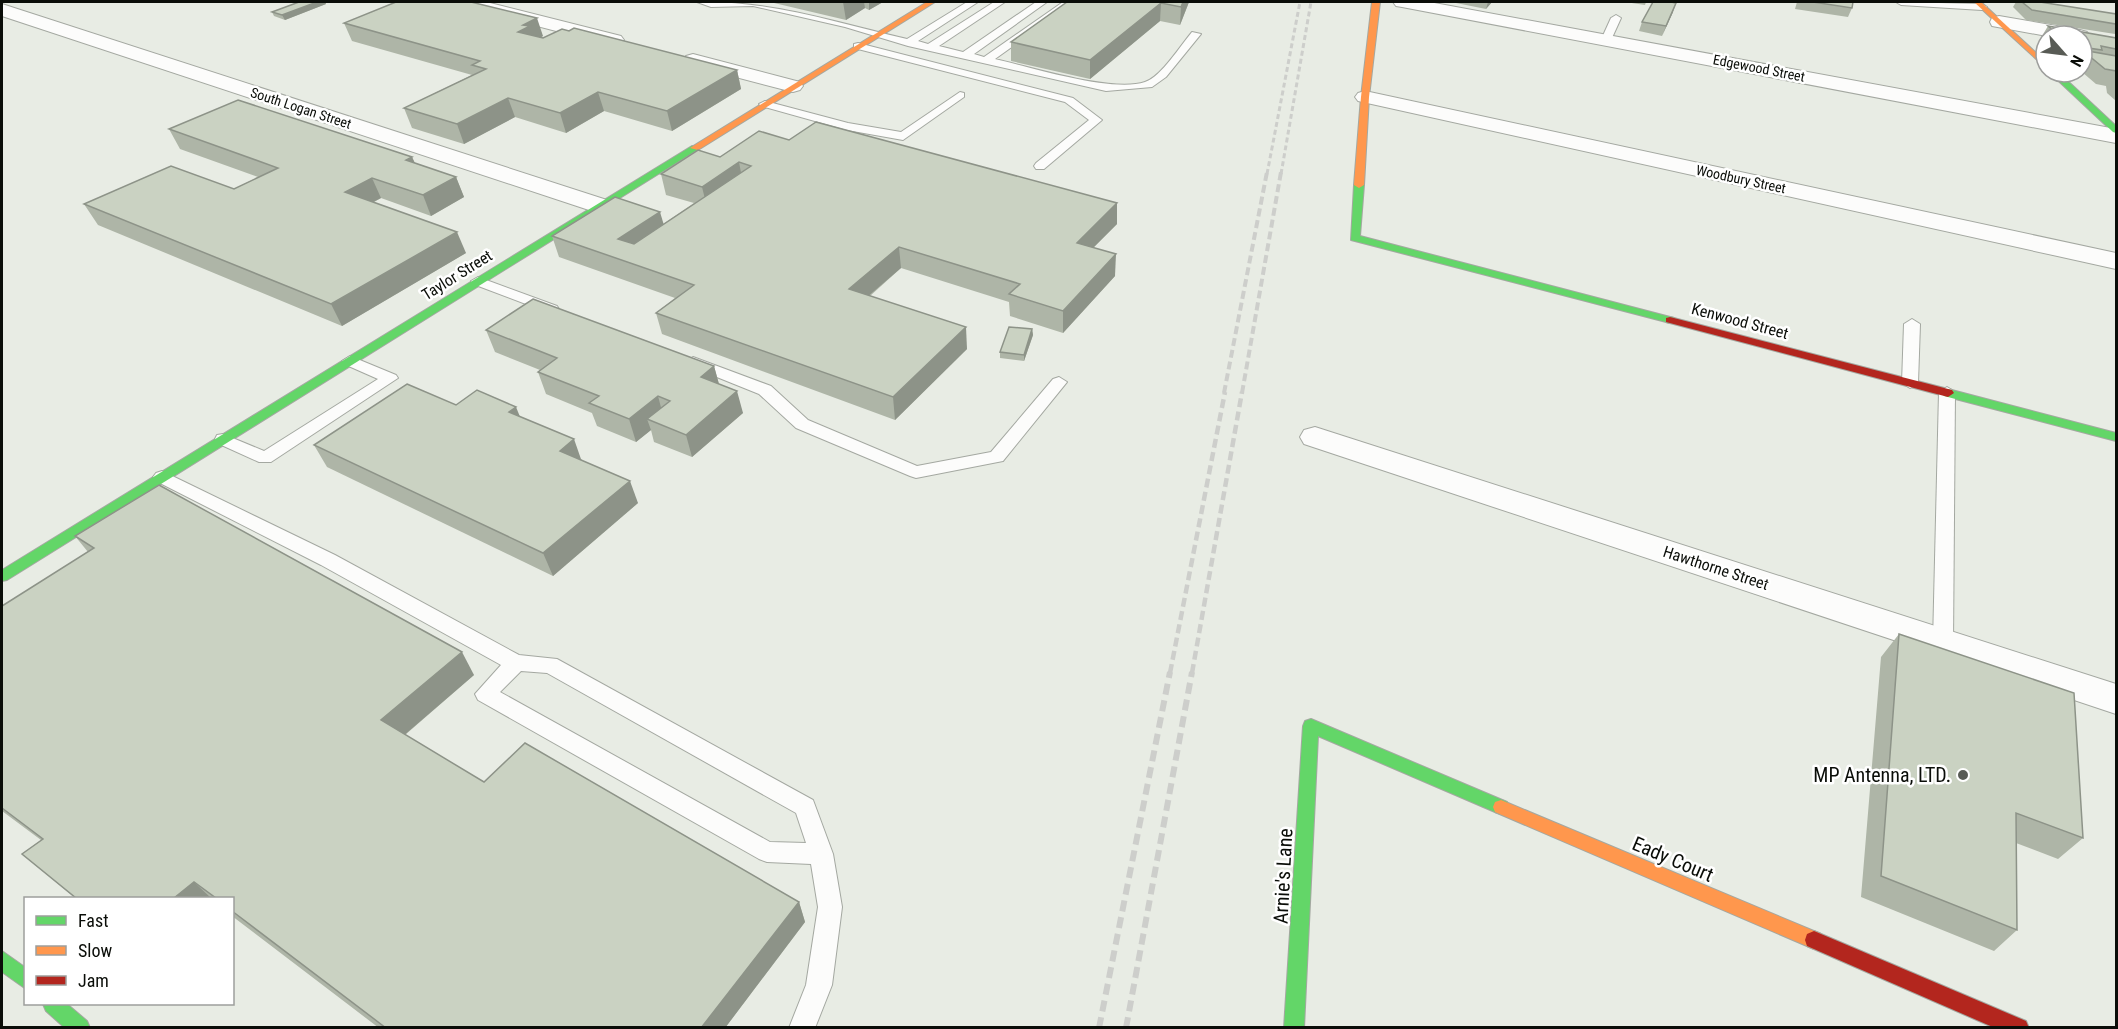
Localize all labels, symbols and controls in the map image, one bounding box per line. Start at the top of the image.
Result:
north arrow [2034,24,2094,84]
street label: Edgewood Street [1712,51,1806,85]
text: N [2066,52,2087,70]
street label: South Logan Street [248,84,354,132]
street label: Woodbury Street [1695,162,1787,196]
street label: Taylor Street [418,246,496,304]
street label: Kenwood Street [1690,299,1791,343]
street label: Hawthorne Street [1661,542,1771,594]
place label: MP Antenna, LTD. [1813,763,1951,787]
marker: MP Antenna, LTD. [1956,768,1970,782]
street label: Arnie's Lane [1269,828,1297,924]
street label: Eady Court [1629,831,1717,887]
legend [24,897,234,1005]
text: Fast [78,910,109,931]
text: Slow [78,940,113,961]
text: Jam [78,970,109,991]

